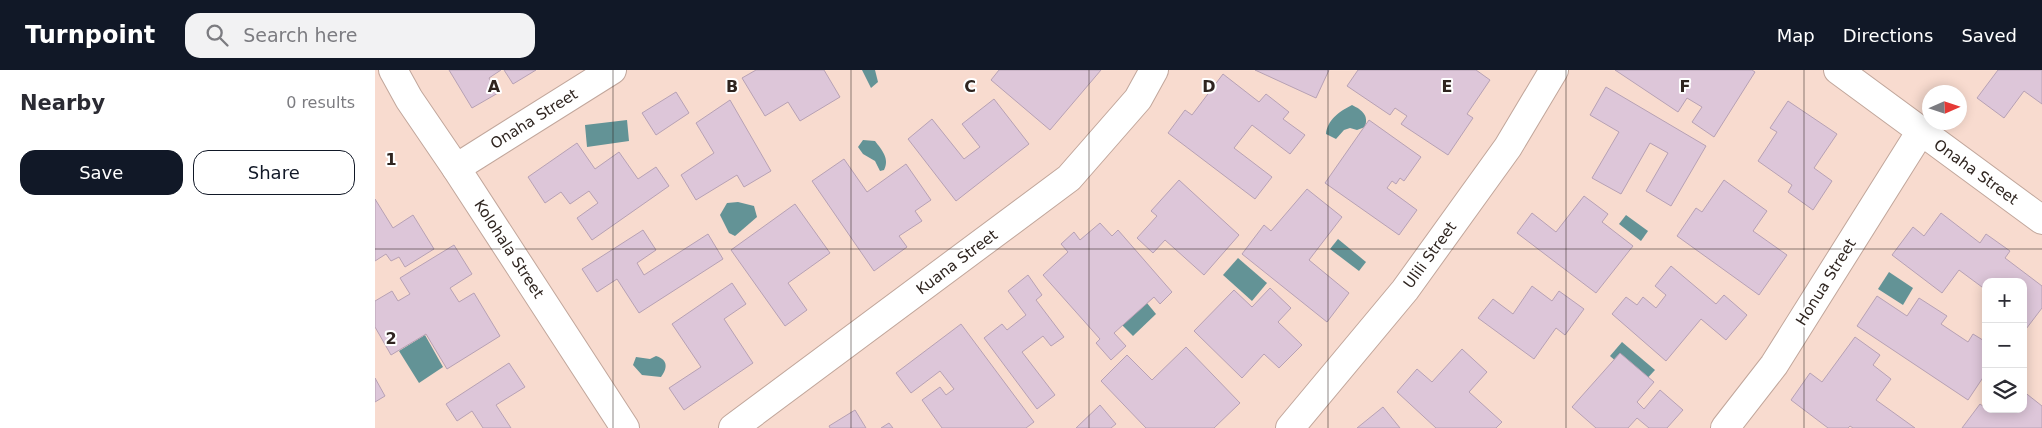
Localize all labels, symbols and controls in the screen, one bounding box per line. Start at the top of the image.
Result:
search box [185,13,535,58]
text: Turnpoint [25,21,155,49]
icon: search [203,21,231,49]
text: Search here [243,24,357,46]
text: Map [1777,25,1815,46]
text: Directions [1843,25,1933,46]
text: Saved [1961,25,2017,46]
text: A [488,77,501,96]
text: B [726,77,738,96]
text: C [964,77,976,96]
text: D [1202,77,1216,96]
text: E [1442,77,1452,96]
text: F [1680,77,1690,96]
street label: Onaha Street [487,85,581,153]
north arrow [1922,85,1967,130]
text: Nearby [20,91,105,115]
text: 0 results [286,93,355,112]
street label: Onaha Street [1930,135,2022,209]
button: Save [20,150,183,195]
button: Share [193,150,355,195]
text: 1 [385,150,397,169]
street label: Kolohala Street [470,196,548,302]
street label: Ulili Street [1400,218,1460,292]
street label: Kuana Street [913,226,1001,298]
street label: Honua Street [1792,235,1860,329]
map controls [1982,278,2027,413]
button: + [1982,278,2027,323]
button: − [1982,323,2027,368]
text: 2 [385,329,397,348]
button: layers [1982,368,2027,413]

